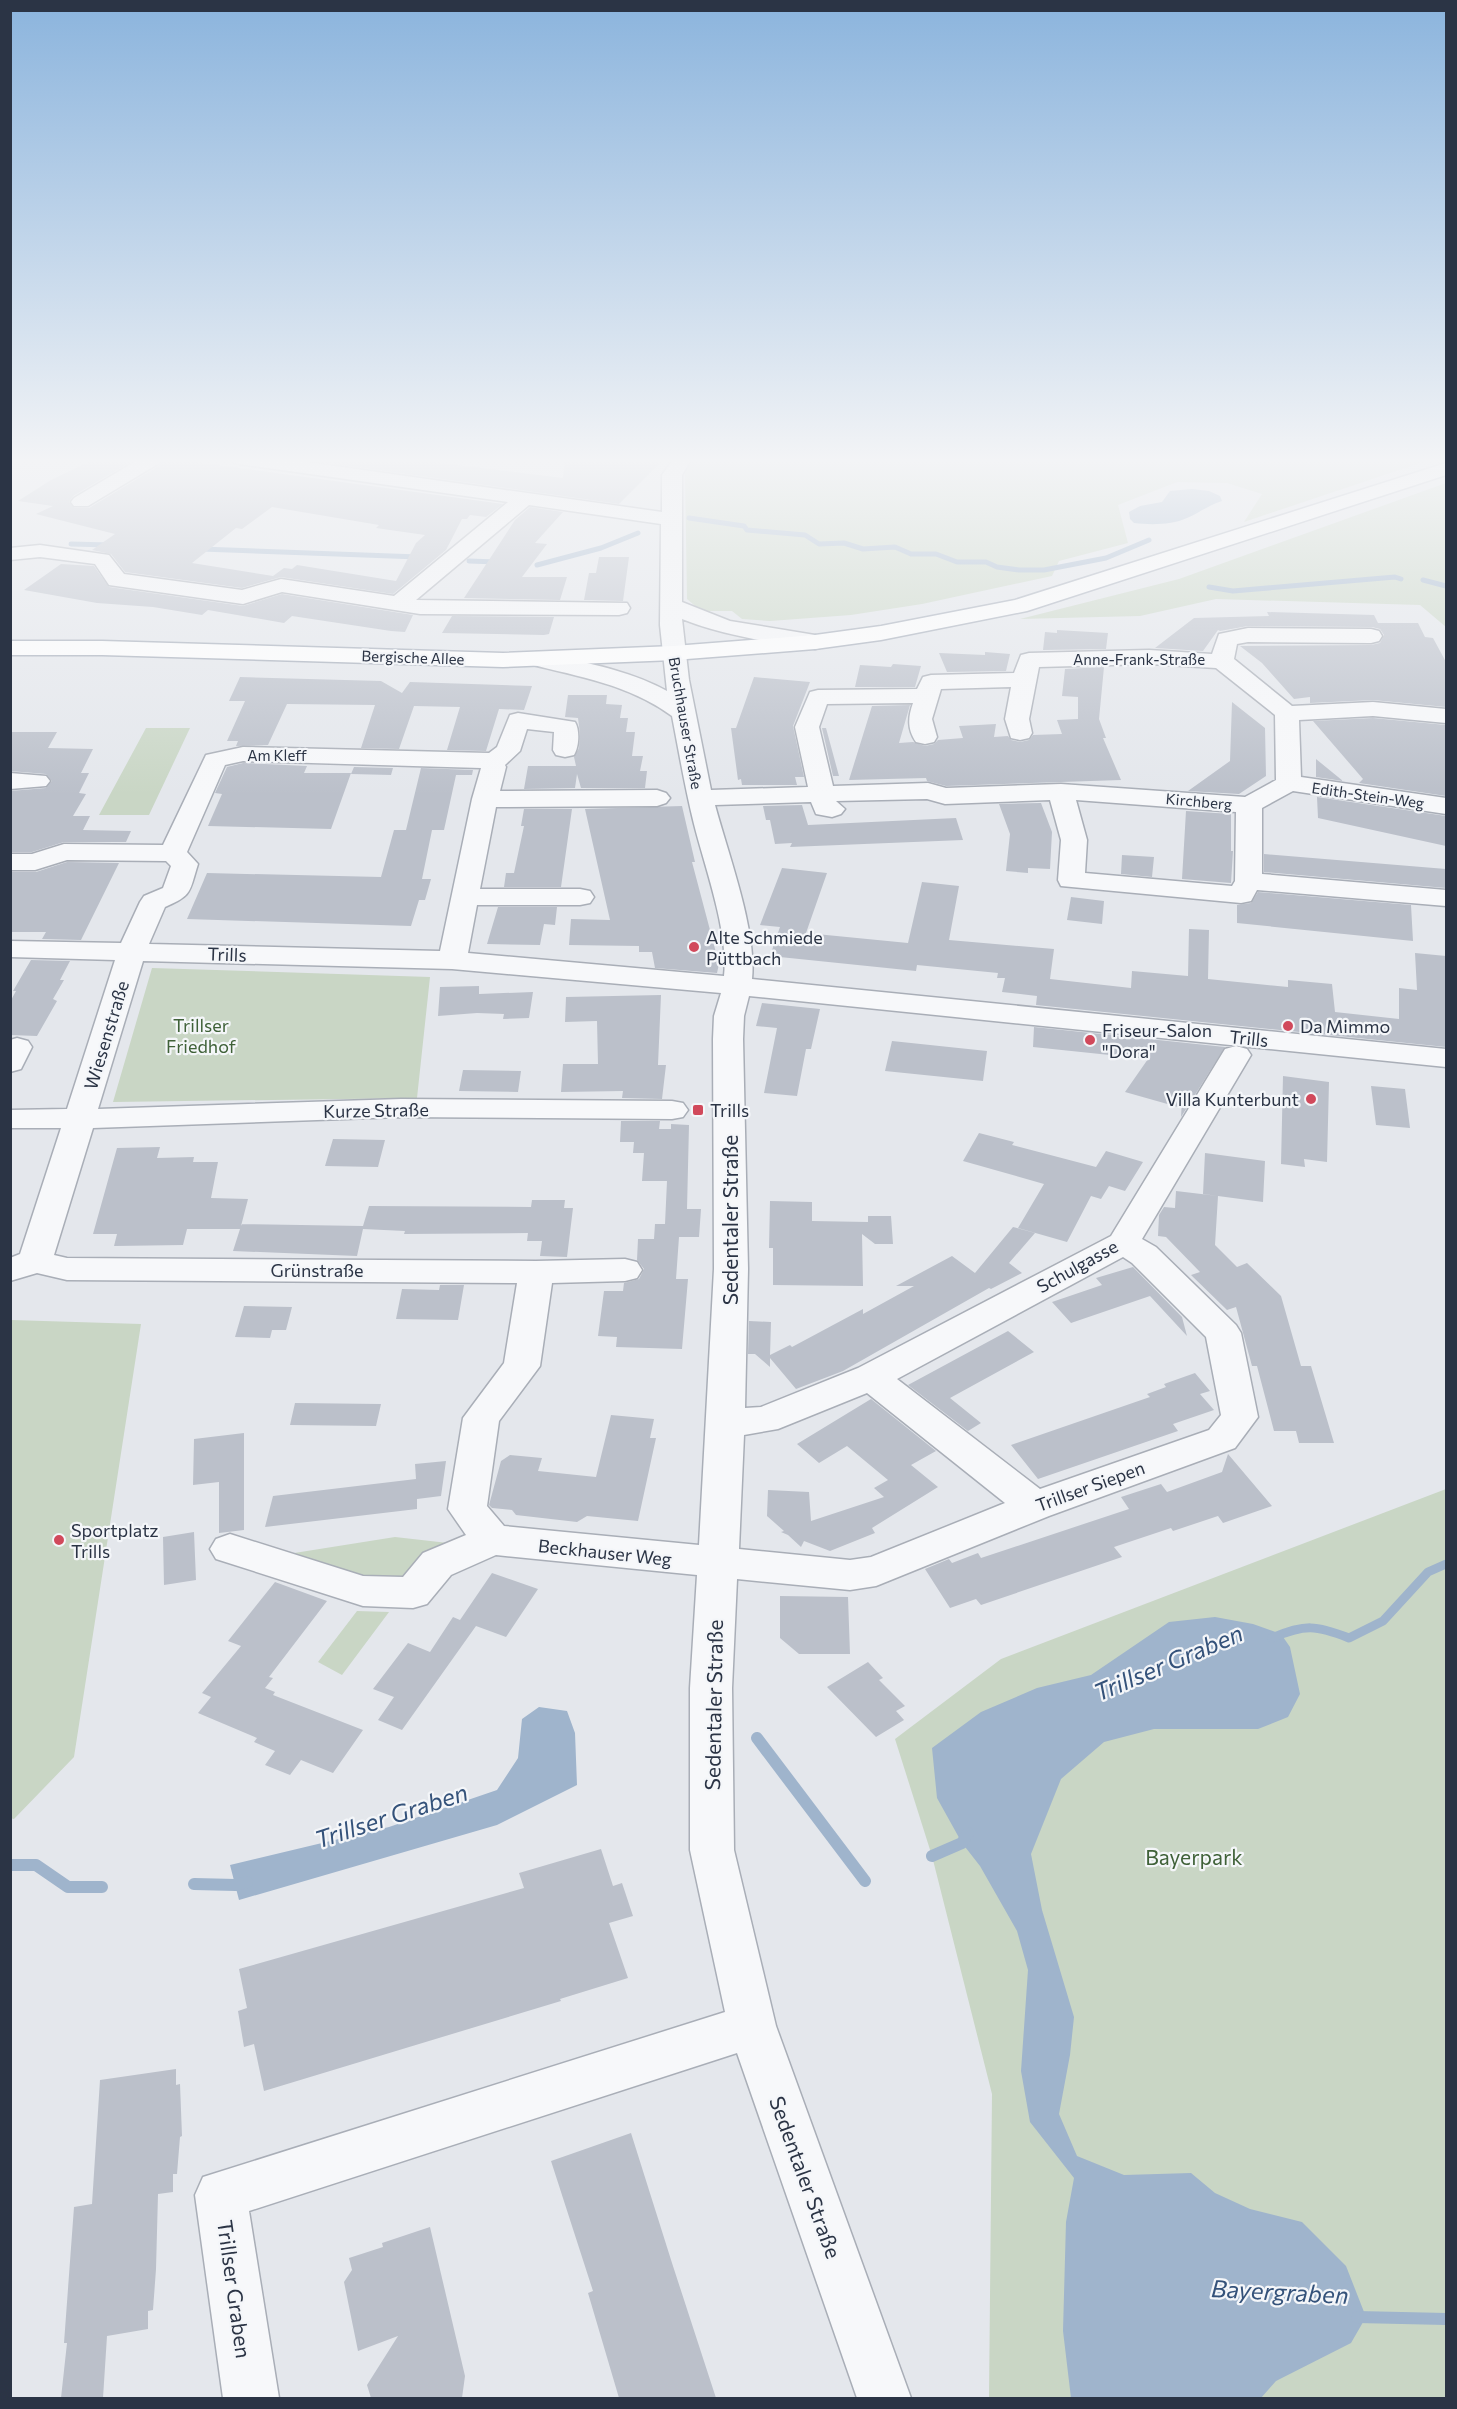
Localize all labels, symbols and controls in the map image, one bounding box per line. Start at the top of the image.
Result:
street label: Bergische Allee [361,646,465,668]
street label: Anne-Frank-Straße [1073,650,1205,668]
street label: Bruchhauser Straße [666,655,707,791]
street label: Am Kleff [247,746,307,764]
street label: Edith-Stein-Weg [1311,778,1425,812]
street label: Kirchberg [1165,789,1233,813]
place label: Alte Schmiede Püttbach [706,926,823,969]
marker: Alte Schmiede Püttbach [687,940,701,954]
street label: Trills [207,942,247,966]
street label: Wiesenstraße [79,978,133,1092]
park label: Trillser Friedhof [166,1014,237,1057]
place label: Da Mimmo [1300,1015,1390,1037]
place label: Friseur-Salon "Dora" [1102,1019,1212,1062]
marker: Da Mimmo [1281,1019,1295,1033]
street label: Trills [1228,1025,1270,1051]
marker: Friseur-Salon "Dora" [1083,1033,1097,1047]
place label: Villa Kunterbunt [1165,1088,1299,1110]
marker: Villa Kunterbunt [1304,1092,1318,1106]
street label: Kurze Straße [323,1098,429,1122]
place label: Trills [710,1099,749,1121]
marker: Trills [691,1103,705,1117]
street label: Sedentaler Straße [717,1135,742,1305]
street label: Schulgasse [1033,1235,1121,1297]
street label: Grünstraße [270,1259,364,1281]
street label: Trillser Siepen [1032,1456,1148,1516]
place label: Sportplatz Trills [71,1519,159,1562]
marker: Sportplatz Trills [52,1533,66,1547]
street label: Beckhauser Weg [537,1534,673,1570]
water label: Trillser Graben [1089,1618,1247,1706]
street label: Sedentaler Straße [699,1619,727,1791]
water label: Trillser Graben [311,1777,471,1853]
park label: Bayerpark [1145,1844,1243,1869]
street label: Sedentaler Straße [765,2093,847,2261]
street label: Trillser Graben [213,2218,257,2360]
water label: Bayergraben [1211,2273,1349,2309]

